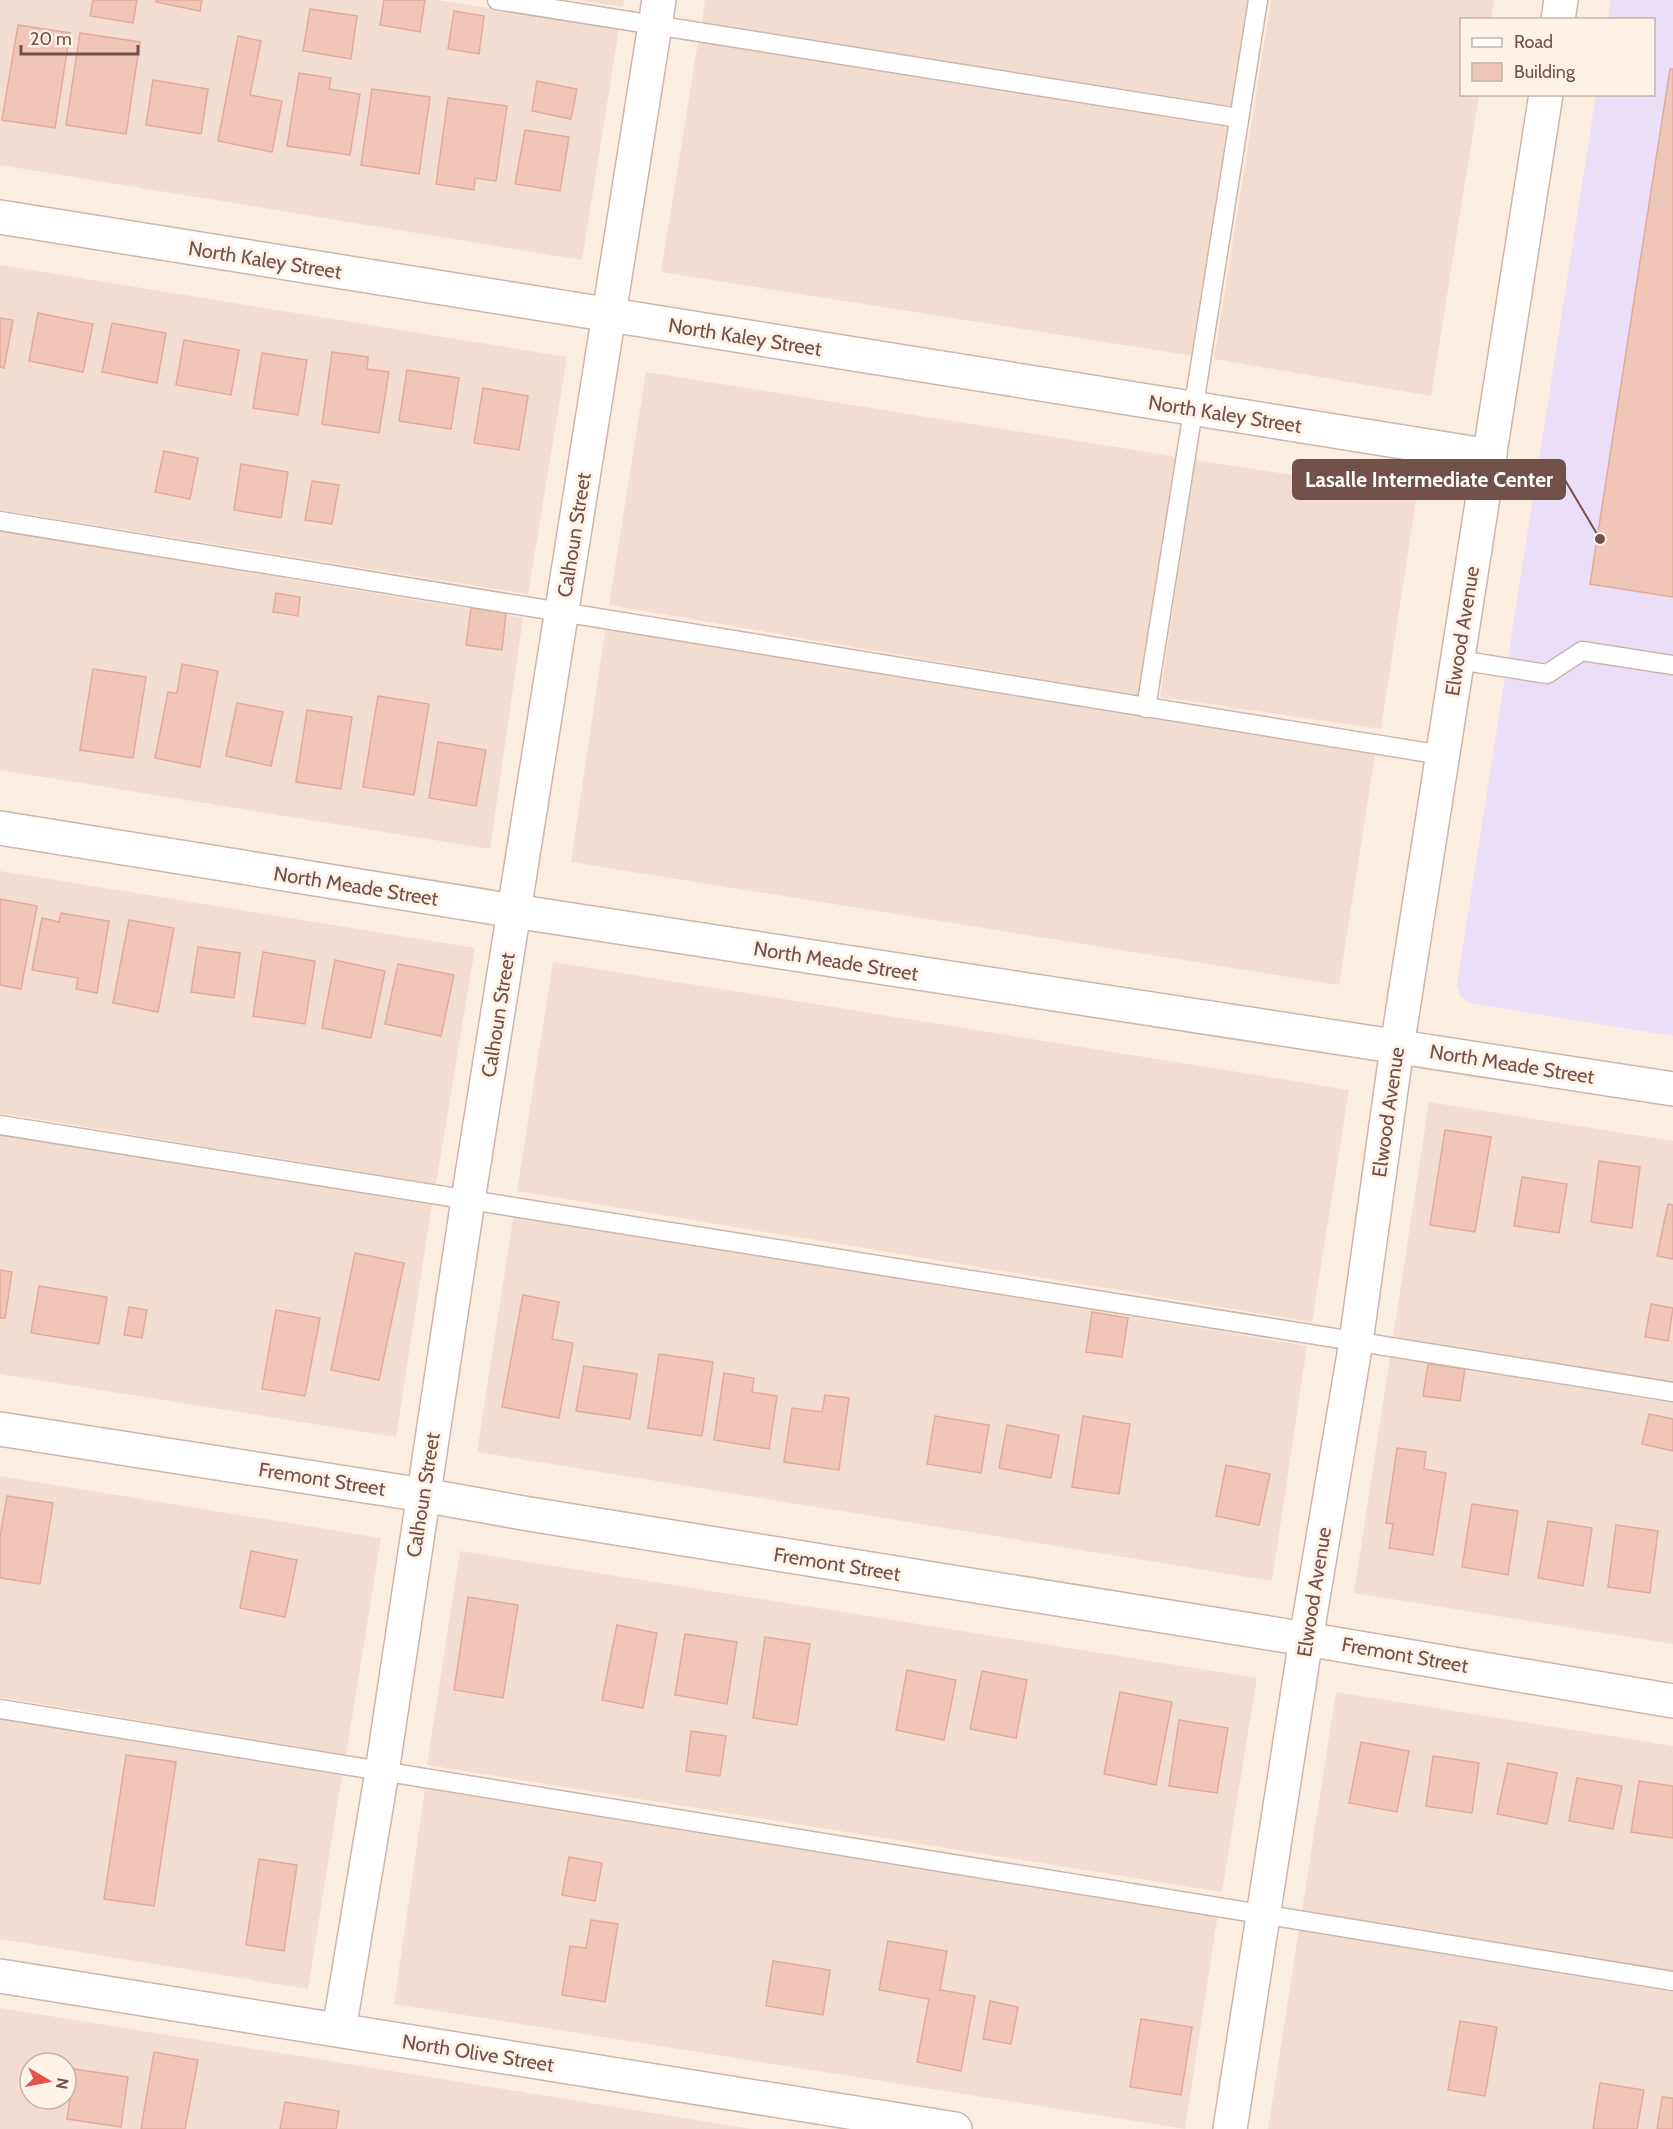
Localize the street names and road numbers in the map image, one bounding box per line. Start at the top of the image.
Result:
street label: North Kaley Street [187,236,344,284]
street label: North Kaley Street [667,313,824,361]
street label: North Kaley Street [1147,390,1304,438]
street label: Calhoun Street [552,471,596,599]
street label: Elwood Avenue [1440,564,1484,698]
street label: North Meade Street [272,861,440,911]
street label: North Meade Street [752,936,920,986]
street label: Calhoun Street [476,951,520,1079]
street label: North Meade Street [1428,1039,1596,1089]
street label: Elwood Avenue [1367,1045,1409,1179]
street label: Calhoun Street [401,1431,445,1559]
street label: Fremont Street [257,1457,387,1501]
street label: Elwood Avenue [1292,1525,1336,1659]
street label: Fremont Street [772,1542,902,1586]
street label: Fremont Street [1340,1632,1470,1678]
street label: North Olive Street [400,2029,556,2077]

